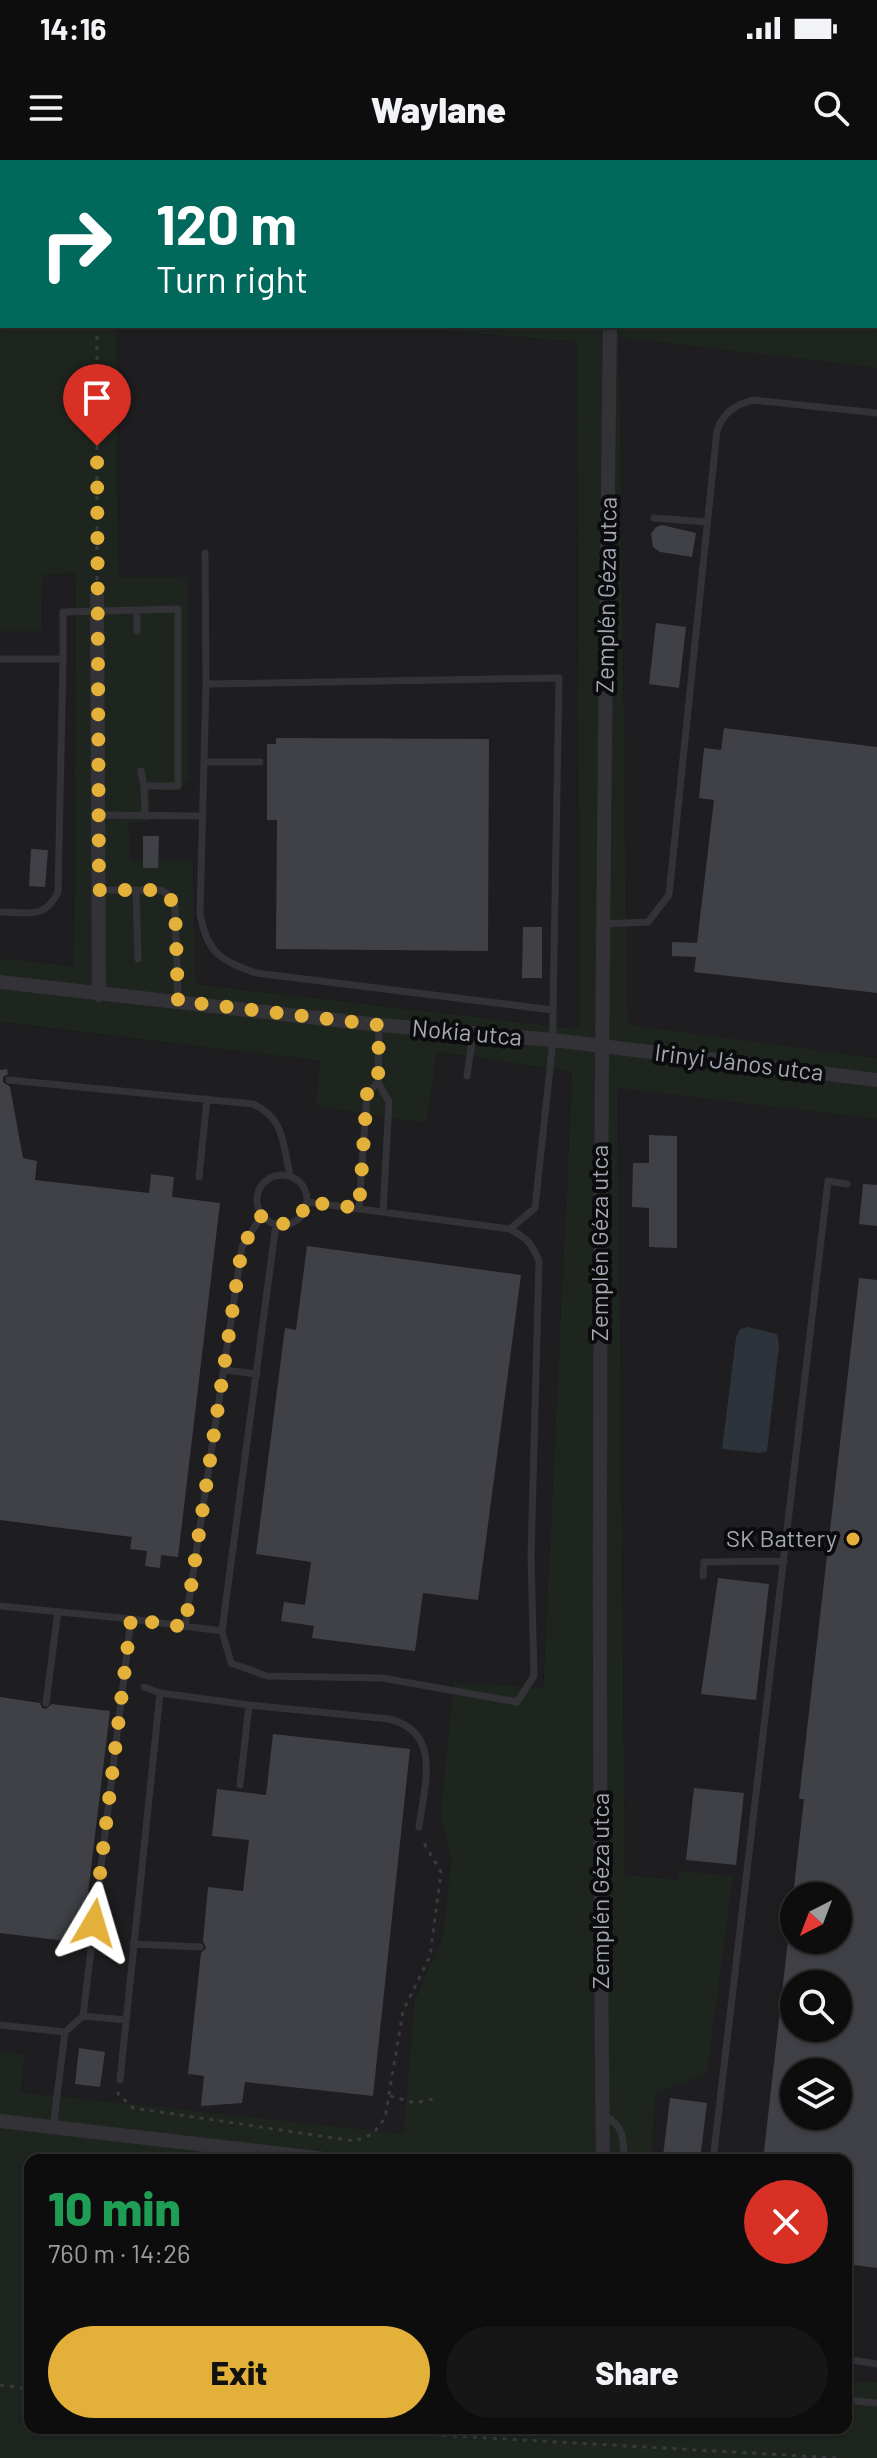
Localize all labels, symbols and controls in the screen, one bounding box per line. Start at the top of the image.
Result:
text: 14:16 [40,10,106,46]
icon: menu [24,86,68,130]
icon: search [809,86,853,130]
text: Waylane [371,87,506,130]
text: 120 m [156,189,297,256]
icon: right [24,192,128,296]
text: Turn right [156,257,308,300]
pin [63,364,131,446]
icon: arrive [75,376,119,420]
street label: Zemplén Géza utca [589,497,622,693]
street label: Nokia utca [411,1012,523,1051]
street label: Irinyi János utca [653,1037,825,1086]
street label: Zemplén Géza utca [584,1145,613,1341]
place label: SK Battery [726,1523,837,1552]
marker: SK Battery [844,1530,862,1548]
street label: Zemplén Géza utca [585,1793,614,1989]
position arrow [52,1881,136,1965]
north arrow [780,1882,852,1954]
map controls [780,1882,852,2130]
button: search [780,1970,852,2042]
button: layers [780,2058,852,2130]
text: 10 min [48,2178,181,2236]
button: close [744,2180,828,2264]
text: 760 m · 14:26 [48,2237,191,2268]
button: Exit [48,2326,430,2418]
button: Share [446,2326,828,2418]

